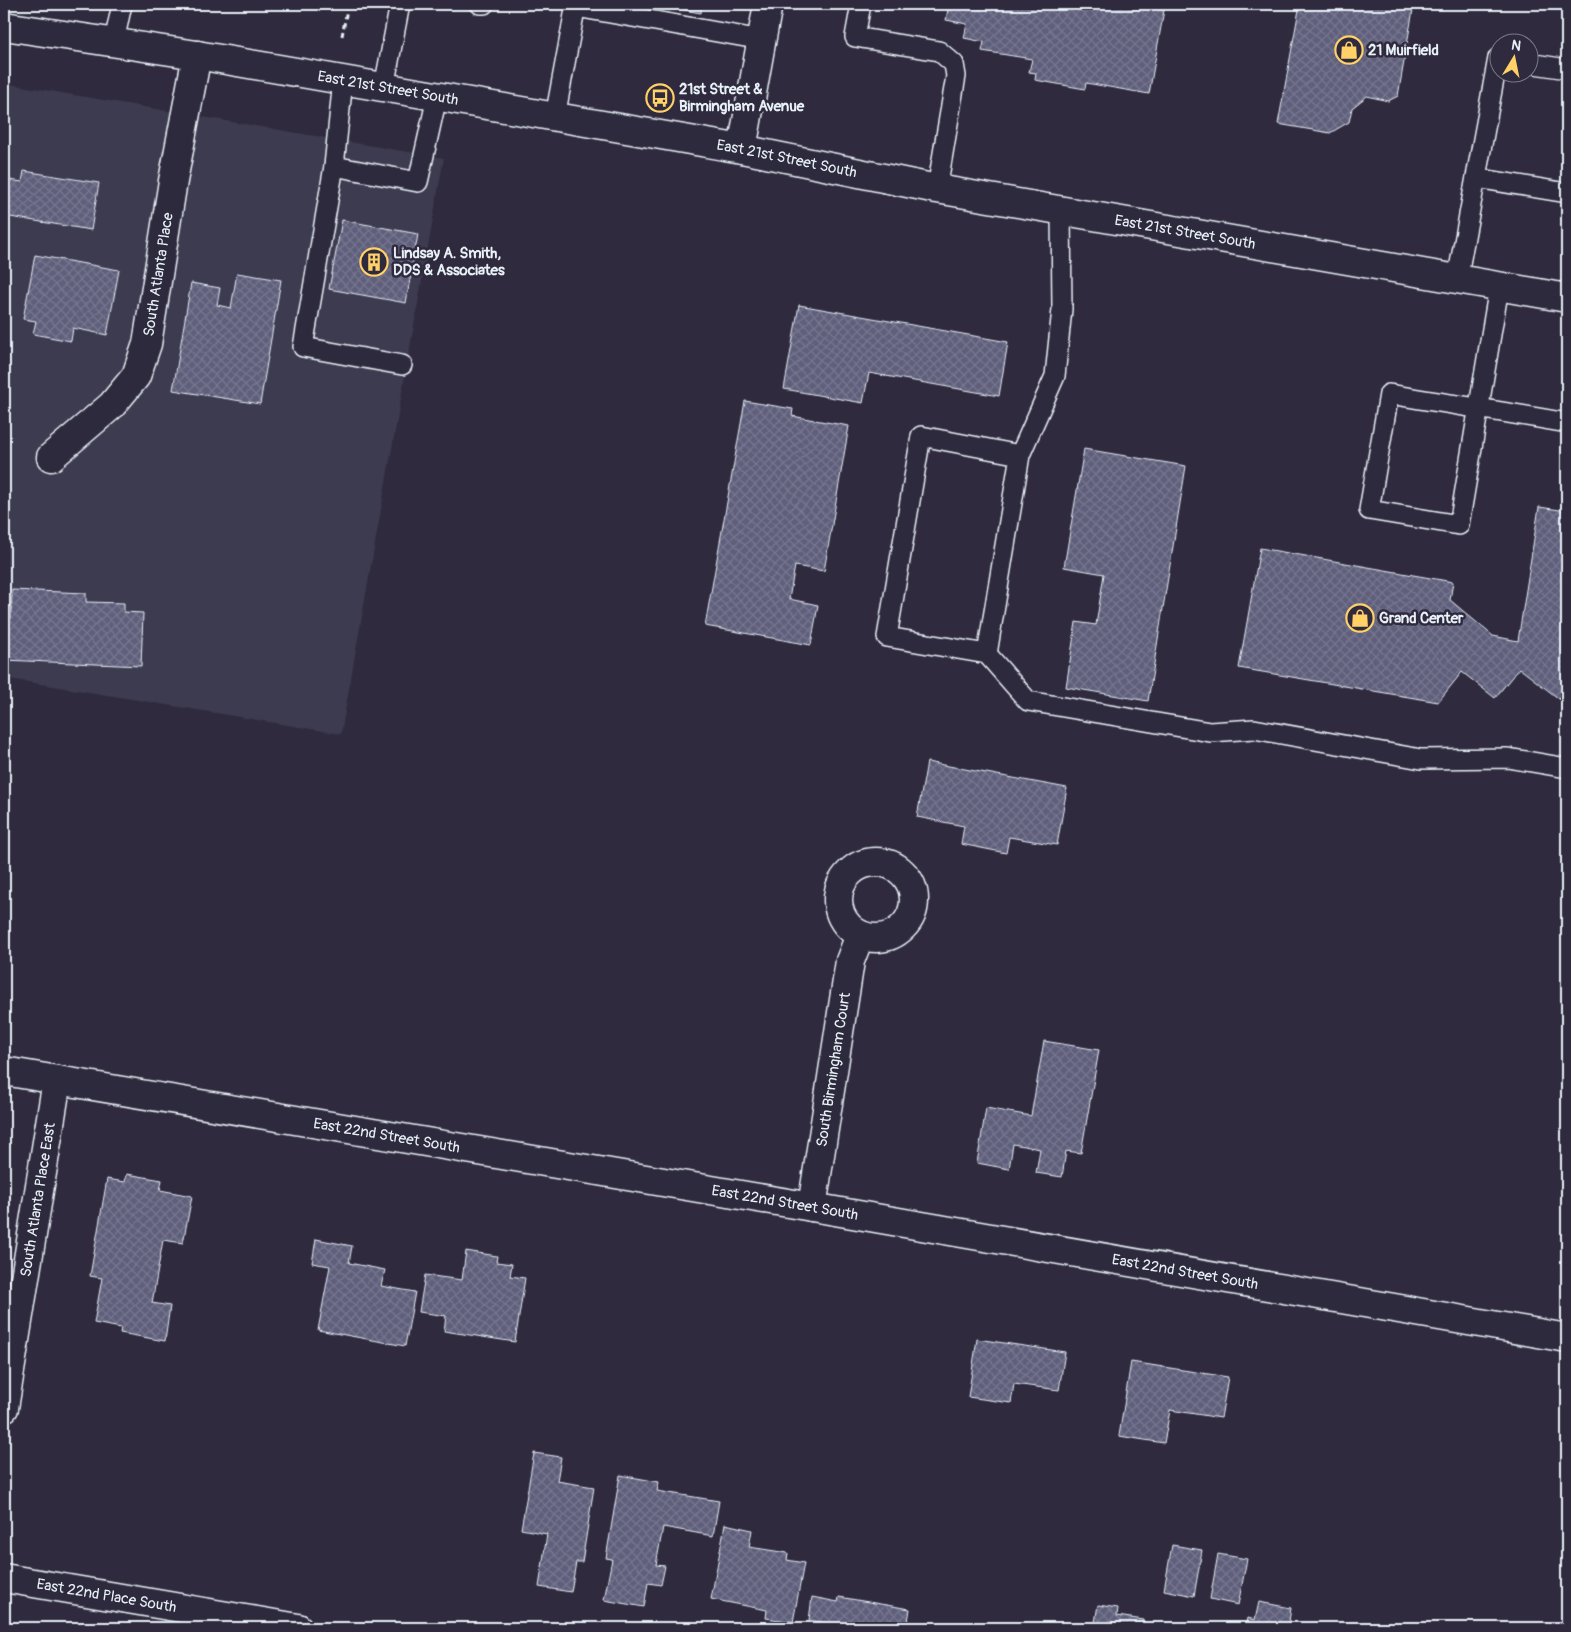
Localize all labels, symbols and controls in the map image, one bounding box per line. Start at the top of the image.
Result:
north arrow [1488,32,1538,82]
shop icon: 21 Muirfield [1334,35,1364,65]
text: N [1510,36,1522,55]
place label: 21 Muirfield [1368,41,1439,60]
street label: East 21st Street South [316,67,460,110]
place label: 21st Street & Birmingham Avenue [679,80,805,116]
bus stop icon: 21st Street & Birmingham Avenue [645,83,675,113]
street label: East 21st Street South [715,136,858,182]
street label: South Atlanta Place [139,211,178,338]
street label: East 21st Street South [1113,211,1257,254]
place label: Lindsay A. Smith, DDS & Associates [393,244,505,280]
building icon: Lindsay A. Smith, DDS & Associates [359,247,389,277]
shop icon: Grand Center [1345,603,1375,633]
place label: Grand Center [1379,609,1464,628]
street label: South Birmingham Court [812,990,855,1148]
street label: East 22nd Street South [312,1114,461,1158]
street label: South Atlanta Place East [16,1120,60,1278]
street label: East 22nd Street South [710,1181,860,1225]
street label: East 22nd Street South [1110,1250,1260,1294]
street label: East 22nd Place South [35,1575,178,1617]

